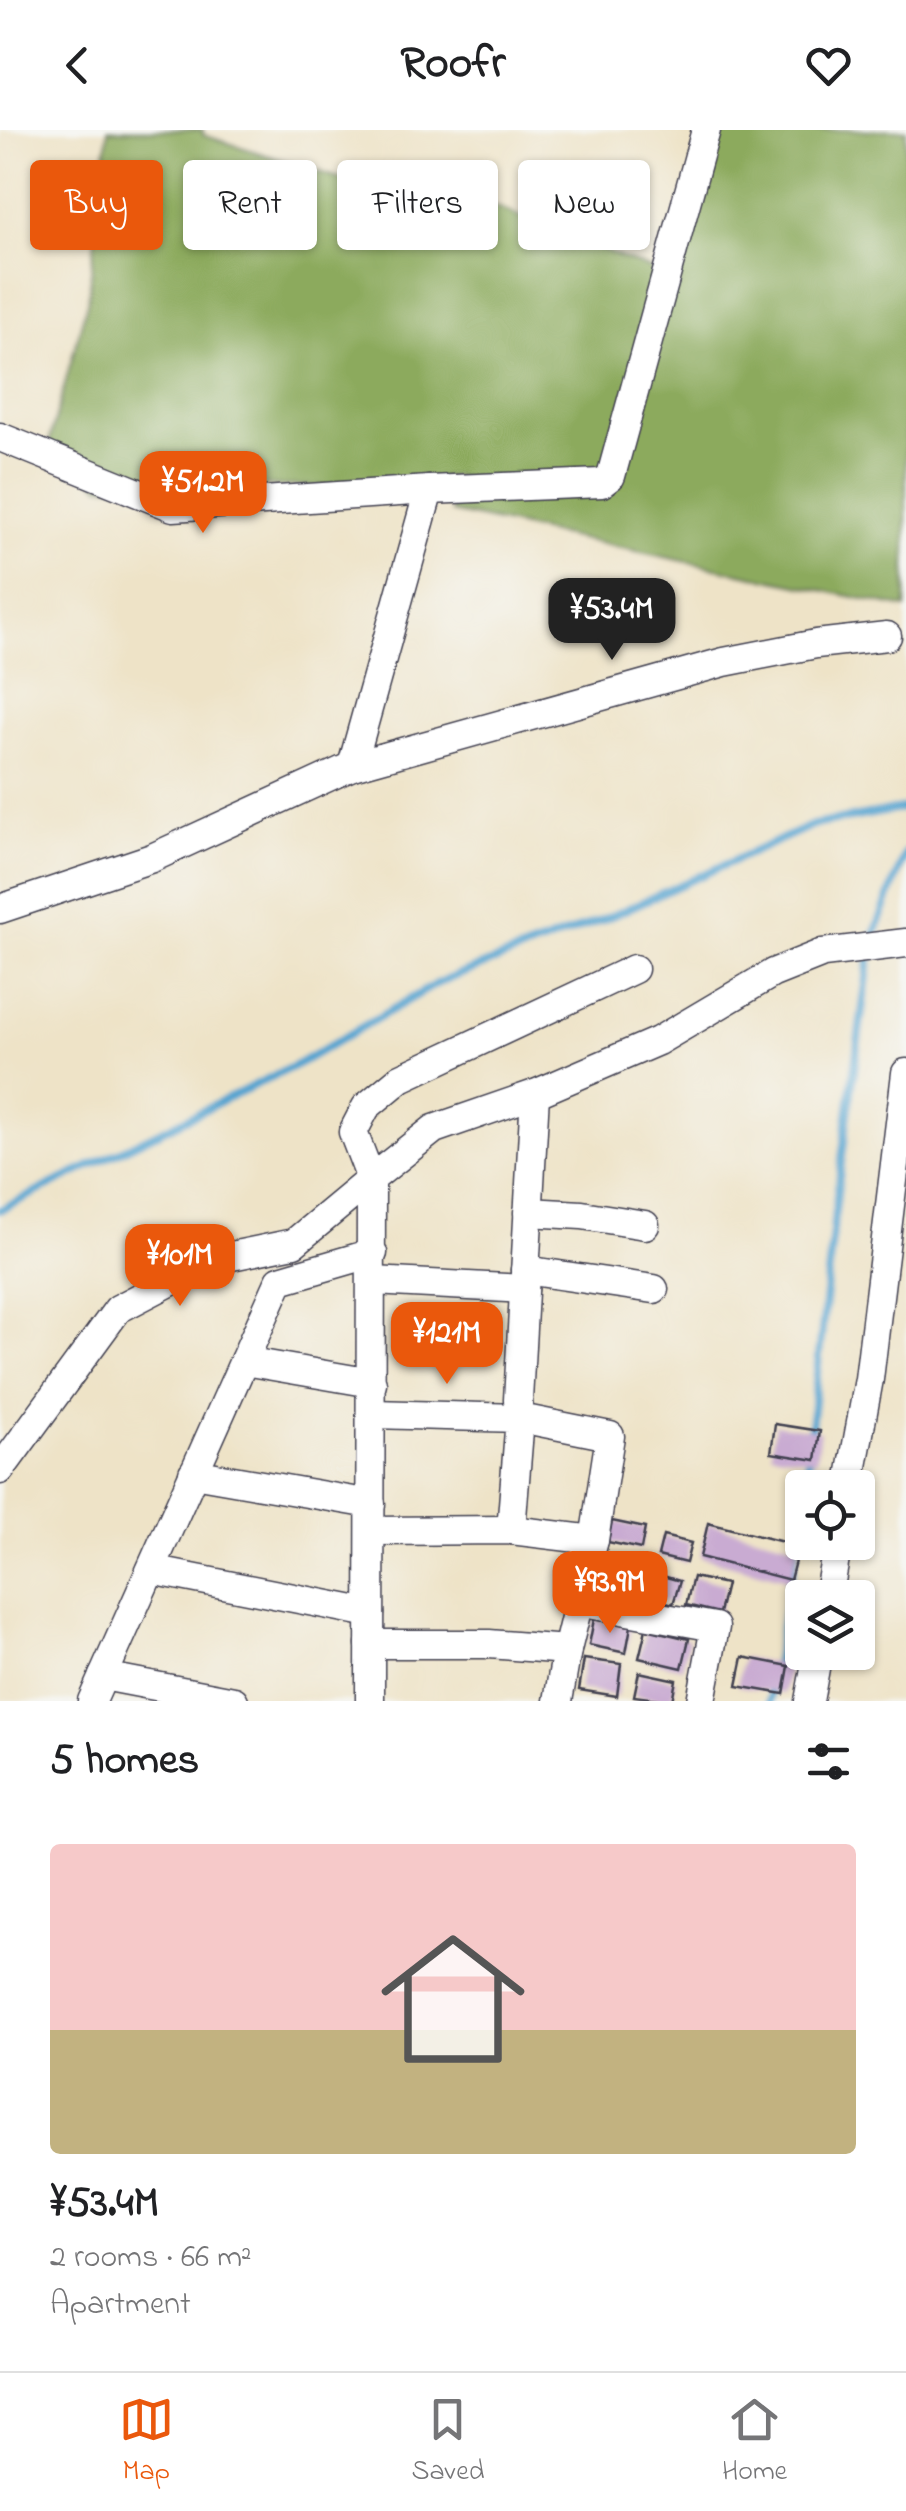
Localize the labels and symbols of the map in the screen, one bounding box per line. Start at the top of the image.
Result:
pin: ¥51.2M [122,451,284,536]
pin: ¥53.4M [531,578,693,663]
pin: ¥101M [110,1224,250,1309]
pin: ¥121M [377,1302,517,1387]
pin: ¥93.9M [529,1551,691,1636]

